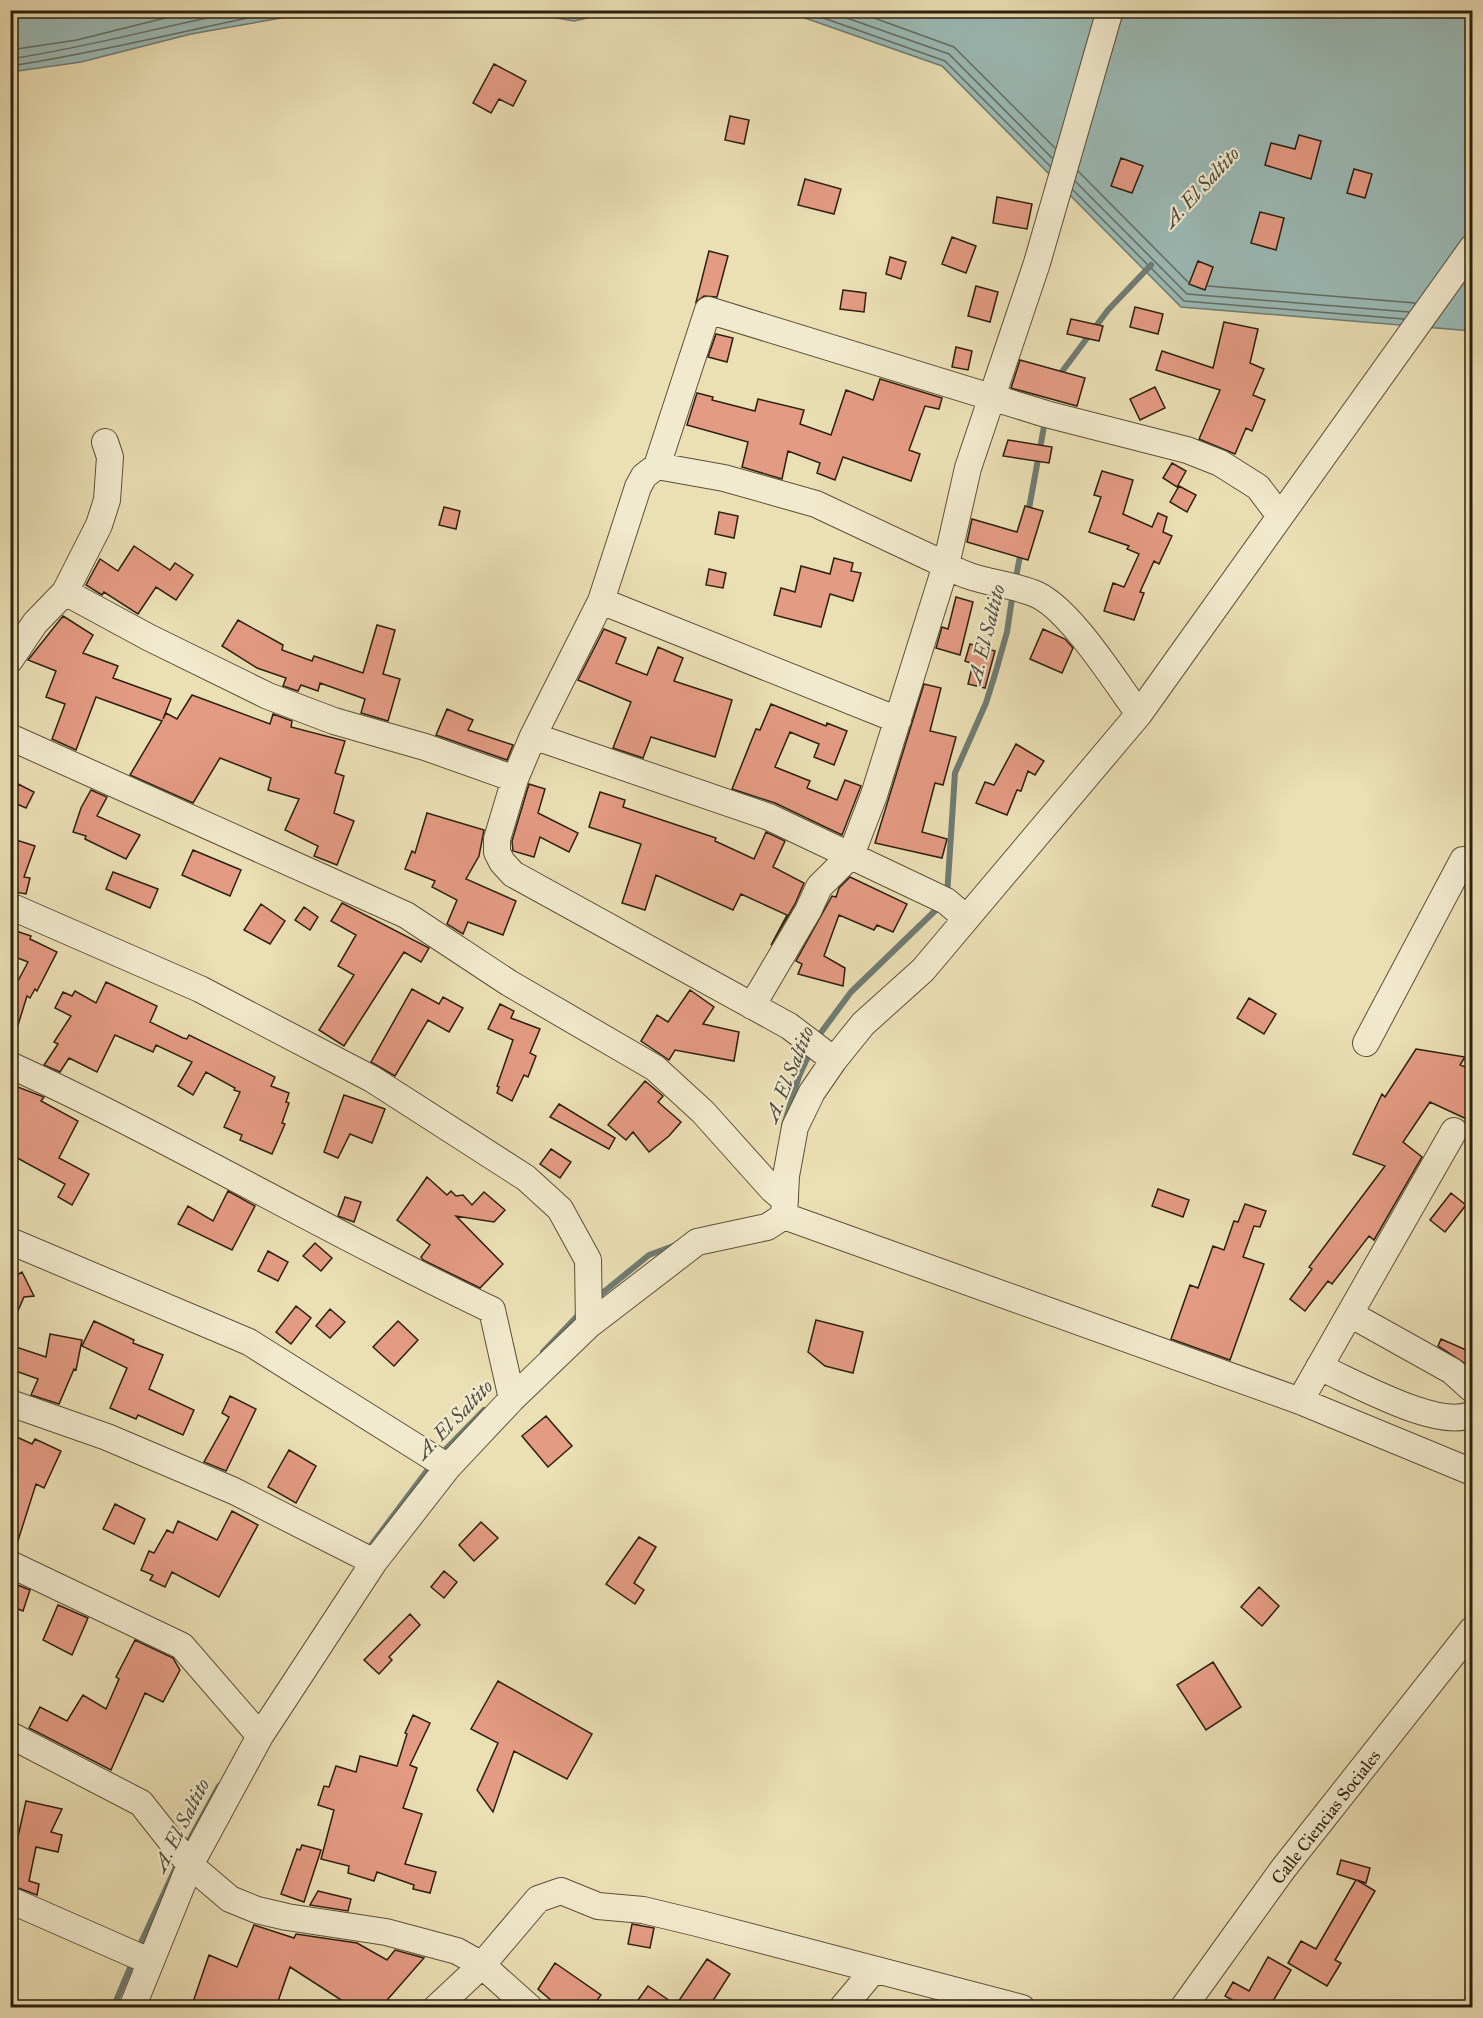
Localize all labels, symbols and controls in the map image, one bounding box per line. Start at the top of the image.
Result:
water label: A. El Saltito [1156,142,1245,234]
water label: A. El Saltito [962,582,1010,688]
water label: A. El Saltito [758,1022,819,1127]
water label: A. El Saltito [409,1374,498,1465]
street label: Calle Ciencias Sociales [1267,1745,1385,1889]
water label: A. El Saltito [146,1774,215,1877]

